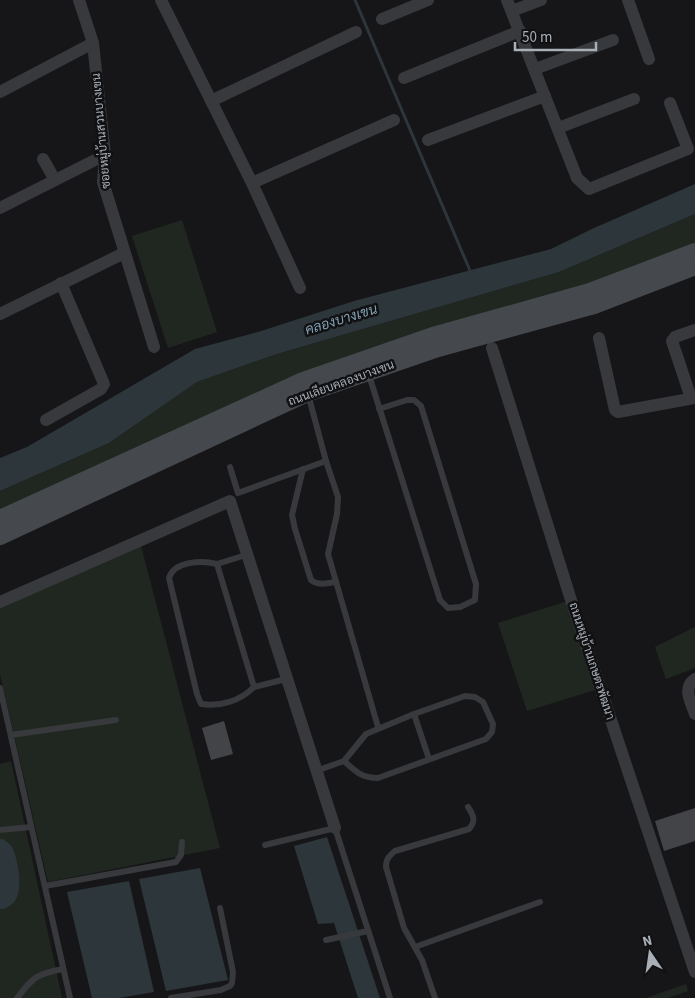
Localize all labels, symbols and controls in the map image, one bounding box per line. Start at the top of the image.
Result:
scale bar [515,20,596,52]
text: 50 m [522,27,552,48]
street label: ซอยหมู่บ้านสวนบางเขน [88,72,115,189]
water label: คลองบางเขน [303,299,380,340]
street label: ถนนเลียบคลองบางเขน [286,356,397,411]
street label: ถนนหมู่บ้านเกษตรพัฒนา [565,600,619,722]
north arrow [625,928,675,978]
text: N [641,931,654,952]

